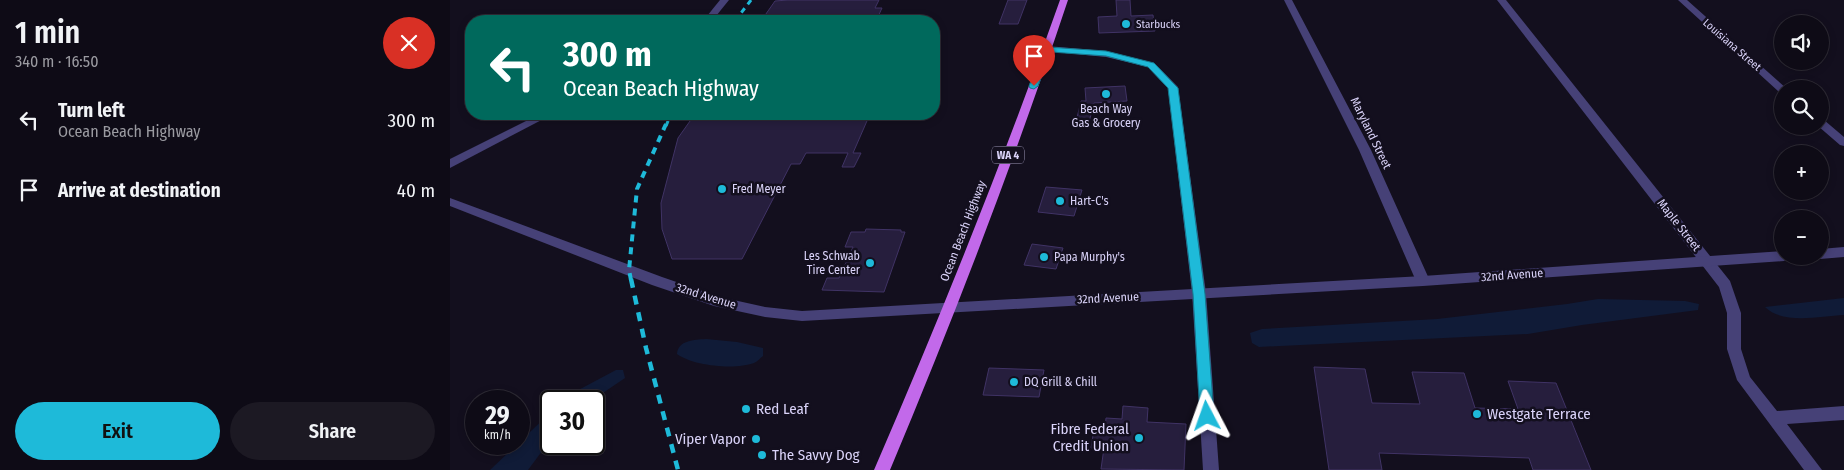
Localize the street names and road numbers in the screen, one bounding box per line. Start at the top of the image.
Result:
street label: Louisiana Street [1700,16,1764,74]
street label: Maryland Street [1348,95,1394,171]
road number: WA 4 [992,146,1024,164]
street label: Ocean Beach Highway [937,178,989,283]
street label: Maple Street [1654,196,1704,254]
street label: 32nd Avenue [1480,266,1544,284]
street label: 32nd Avenue [674,280,738,312]
street label: 32nd Avenue [1077,289,1140,307]

